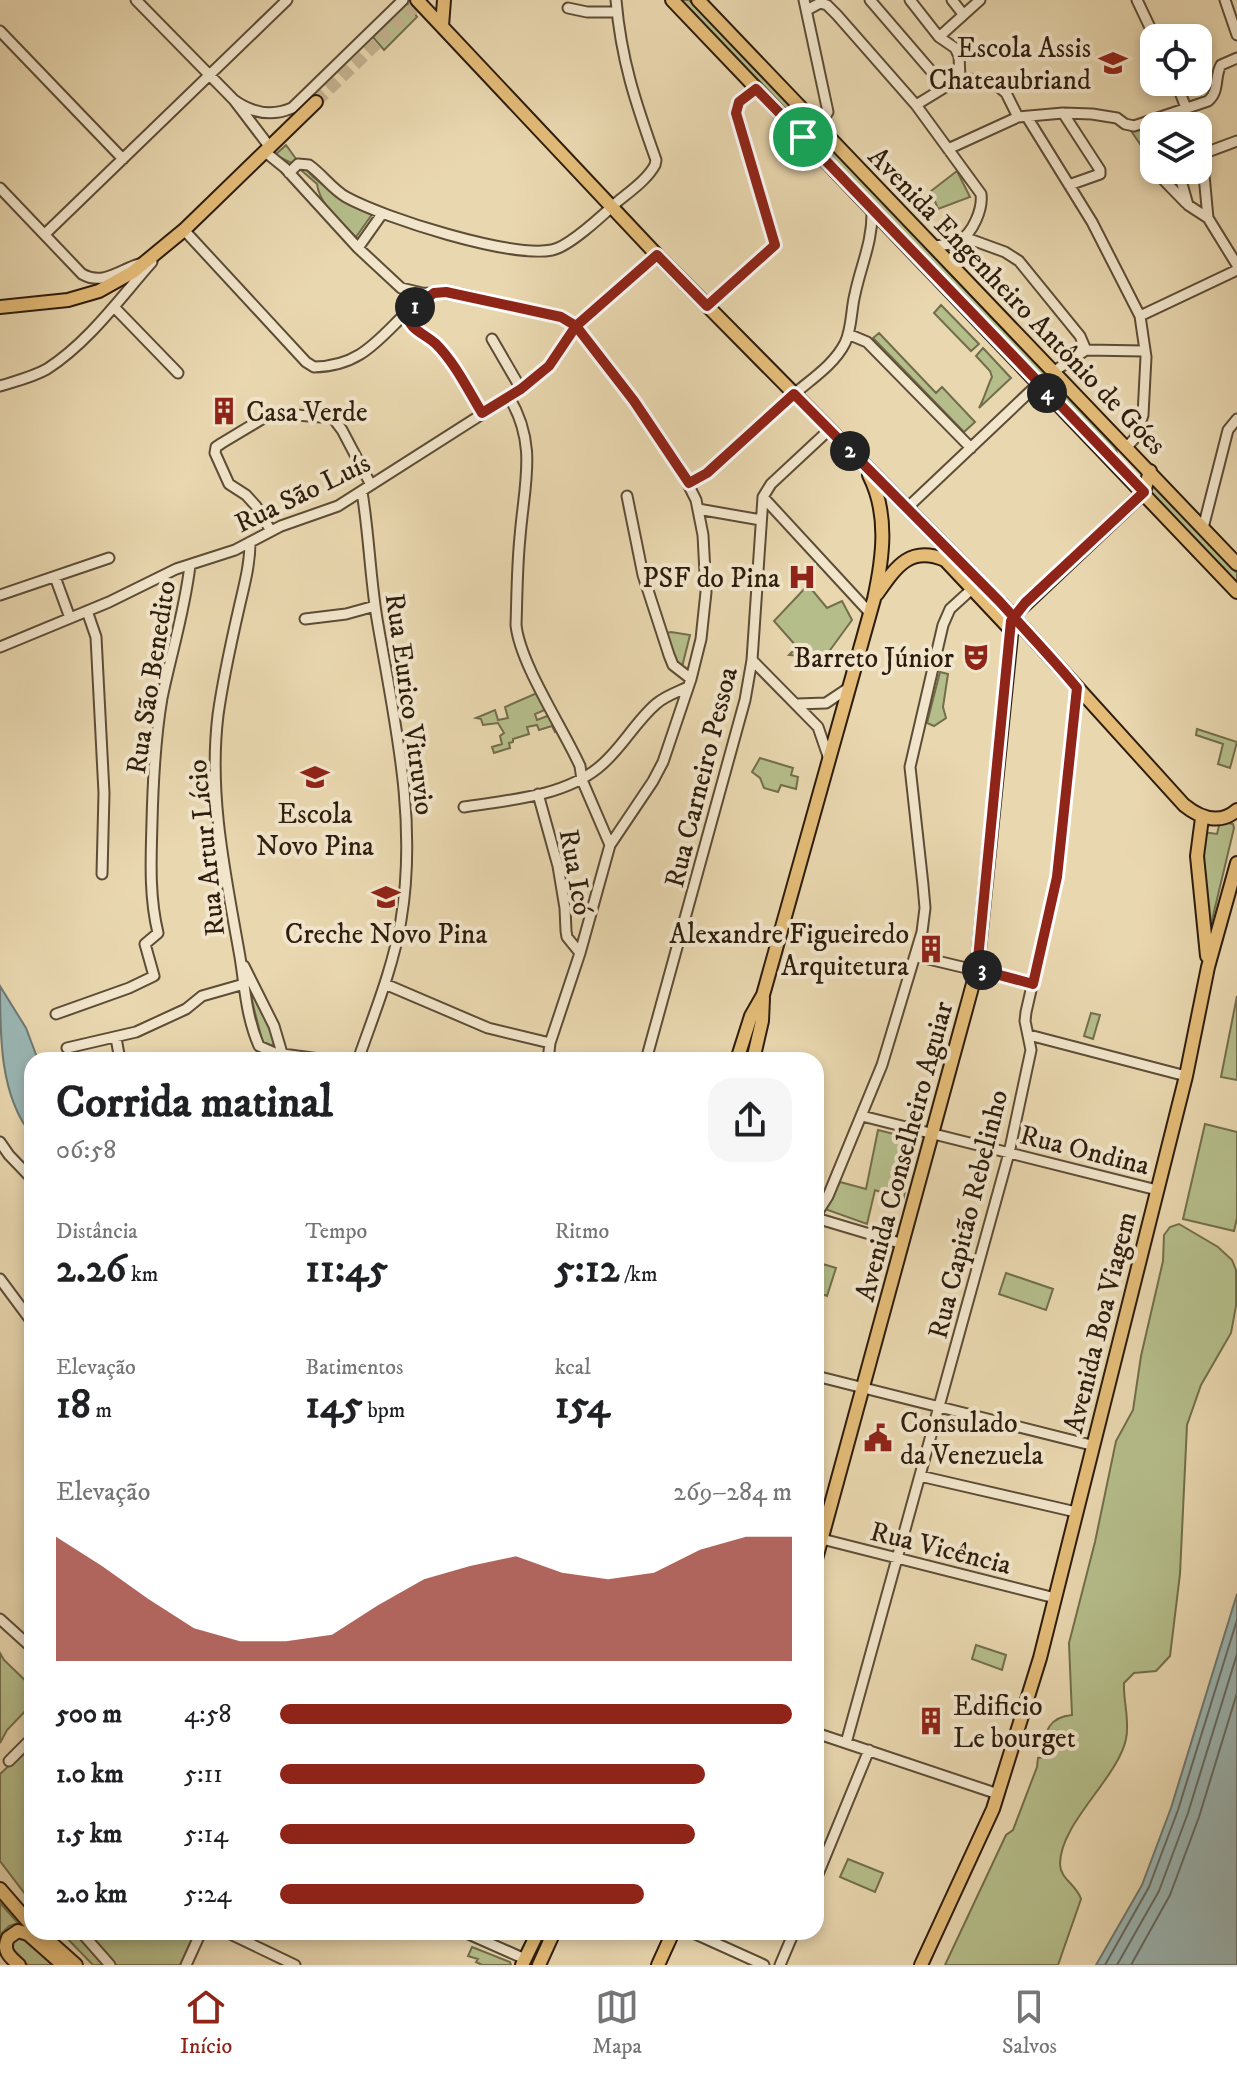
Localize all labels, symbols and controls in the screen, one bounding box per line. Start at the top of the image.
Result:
map controls [1140,24,1212,184]
button: locate [1140,24,1212,96]
place label: Escola Assis Chateaubriand [929,31,1091,98]
school or university icon: Escola Assis Chateaubriand [1098,48,1128,78]
pin [769,103,837,171]
button: layers [1140,112,1212,184]
icon: arrive [781,115,825,159]
street label: Avenida Engenheiro Antônio de Góes [860,140,1174,462]
pin: 1 [395,287,435,327]
text: 1 [411,293,419,320]
pin: 4 [1027,373,1067,413]
text: 4 [1041,379,1053,406]
place label: Casa Verde [246,395,368,430]
building icon: Casa Verde [209,396,239,426]
pin: 2 [830,431,870,471]
text: 2 [845,437,855,464]
street label: Rua São Luís [229,446,376,541]
place label: PSF do Pina [642,561,780,596]
hospital icon: PSF do Pina [787,562,817,592]
street label: Rua São Benedito [119,578,184,776]
street label: Rua Eurico Vitruvio [377,591,442,817]
place label: Barreto Júnior [793,641,955,676]
theatre icon: Barreto Júnior [961,642,991,672]
street label: Rua Carneiro Pessoa [657,663,746,891]
street label: Rua Artur Lício [180,758,233,938]
school or university icon: Escola Novo Pina [300,762,330,792]
place label: Escola Novo Pina [256,797,374,864]
street label: Rua Icó [551,826,600,918]
school or university icon: Creche Novo Pina [371,882,401,912]
place label: Creche Novo Pina [285,917,487,952]
place label: Alexandre Figueiredo Arquitetura [669,917,909,984]
building icon: Alexandre Figueiredo Arquitetura [916,934,946,964]
pin: 3 [962,950,1002,990]
text: 3 [978,956,986,983]
street label: Avenida Conselheiro Aguiar [848,997,961,1305]
text: Corrida matinal [56,1076,333,1131]
button: share [708,1078,792,1162]
street label: Rua Capitão Rebelinho [921,1086,1016,1343]
street label: Rua Ondina [1016,1117,1153,1183]
text: 06:58 [56,1134,116,1167]
street label: Avenida Boa Viagem [1056,1208,1145,1437]
text: Distância [56,1218,138,1245]
text: Tempo [305,1218,367,1245]
text: Ritmo [555,1218,609,1245]
text: 2.26 [56,1245,126,1295]
text: 11:45 [305,1245,388,1295]
text: 5:12 [555,1245,619,1295]
text: km [126,1261,158,1288]
text: /km [619,1261,657,1288]
text: Elevação [56,1354,136,1381]
text: Batimentos [305,1354,403,1381]
text: kcal [555,1354,591,1381]
text: 18 [56,1381,91,1431]
text: 145 [305,1381,363,1431]
text: 154 [555,1381,610,1431]
text: m [91,1397,112,1424]
text: bpm [363,1397,405,1424]
place label: Consulado da Venezuela [900,1406,1043,1473]
public building icon: Consulado da Venezuela [863,1423,893,1453]
text: Elevação [56,1476,150,1509]
text: 269–284 m [673,1476,792,1509]
street label: Rua Vicência [866,1514,1015,1583]
place label: Edificio Le bourget [953,1689,1076,1756]
text: 500 m [56,1698,122,1731]
text: 4:58 [184,1698,232,1731]
building icon: Edificio Le bourget [916,1706,946,1736]
text: 1.0 km [56,1758,124,1791]
text: 5:11 [184,1758,223,1791]
text: 1.5 km [56,1818,122,1851]
text: 5:14 [184,1818,228,1851]
text: 2.0 km [56,1878,127,1911]
text: 5:24 [184,1878,231,1911]
tab: Início [180,1985,232,2060]
tab: Mapa [592,1985,642,2060]
tab: Salvos [1002,1985,1057,2060]

